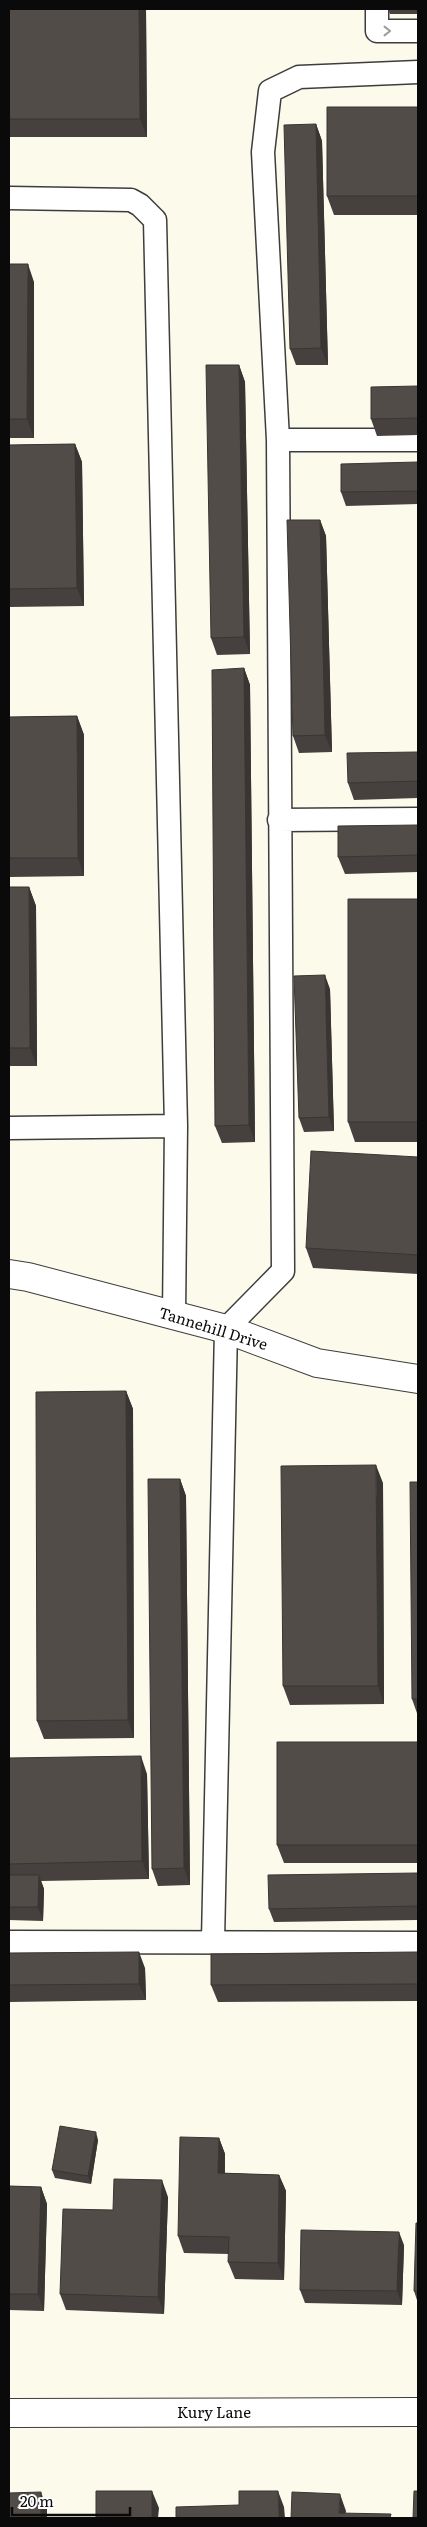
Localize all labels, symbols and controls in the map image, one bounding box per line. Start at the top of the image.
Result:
one-way arrow [383,26,391,36]
street label: Tannehill Drive [156,1300,271,1355]
street label: Kury Lane [177,2400,251,2423]
scale bar [12,2484,130,2516]
text: 20 m [20,2489,54,2512]

